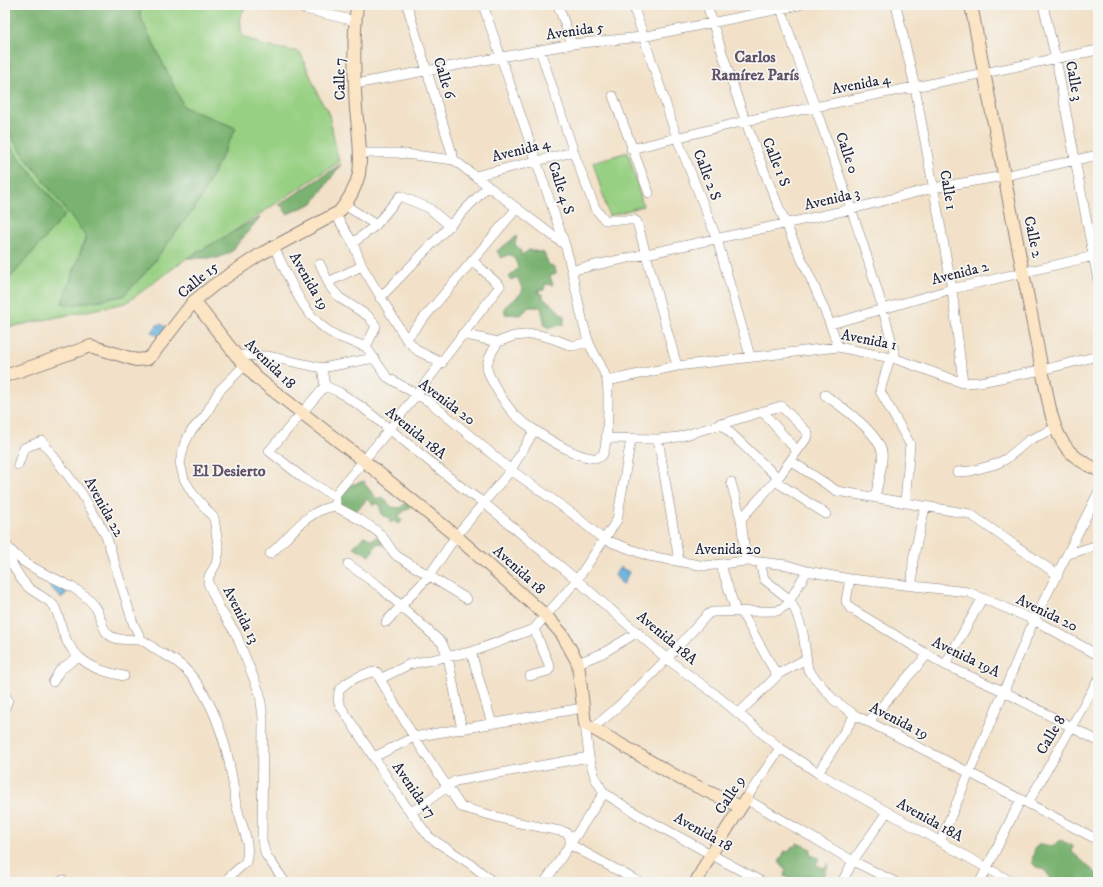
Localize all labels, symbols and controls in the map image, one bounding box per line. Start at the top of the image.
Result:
street label: Avenida 5 [545,17,606,44]
district label: Carlos Ramírez París [711,47,800,85]
street label: Calle 6 [429,55,460,102]
street label: Calle 7 [330,57,350,100]
street label: Calle 3 [1061,59,1087,103]
street label: Avenida 4 [830,69,892,99]
street label: Calle 0 [831,130,863,176]
street label: Avenida 4 [490,134,552,166]
street label: Calle 1 S [758,135,794,189]
street label: Calle 2 S [689,147,725,203]
street label: Calle 4 S [544,159,578,217]
street label: Calle 1 [935,169,961,211]
street label: Avenida 3 [802,183,862,215]
street label: Calle 2 [1019,214,1047,260]
street label: Avenida 19 [285,249,333,313]
street label: Calle 15 [174,257,223,303]
street label: Avenida 2 [929,257,991,289]
street label: Avenida 1 [840,325,898,355]
street label: Avenida 18 [240,335,300,393]
street label: Avenida 20 [415,374,479,430]
street label: Avenida 18A [382,403,451,464]
district label: El Desierto [192,461,266,481]
street label: Avenida 22 [80,474,129,541]
street label: Avenida 20 [695,540,761,559]
street label: Avenida 18 [489,542,549,598]
street label: Avenida 13 [218,583,264,647]
street label: Avenida 20 [1013,590,1081,636]
street label: Avenida 18A [633,607,702,669]
street label: Avenida 19A [929,632,1004,682]
street label: Avenida 19 [866,698,932,744]
street label: Calle 8 [1032,712,1070,758]
street label: Avenida 17 [388,758,440,822]
street label: Calle 9 [711,772,749,818]
street label: Avenida 18A [893,794,967,846]
street label: Avenida 18 [670,808,736,856]

